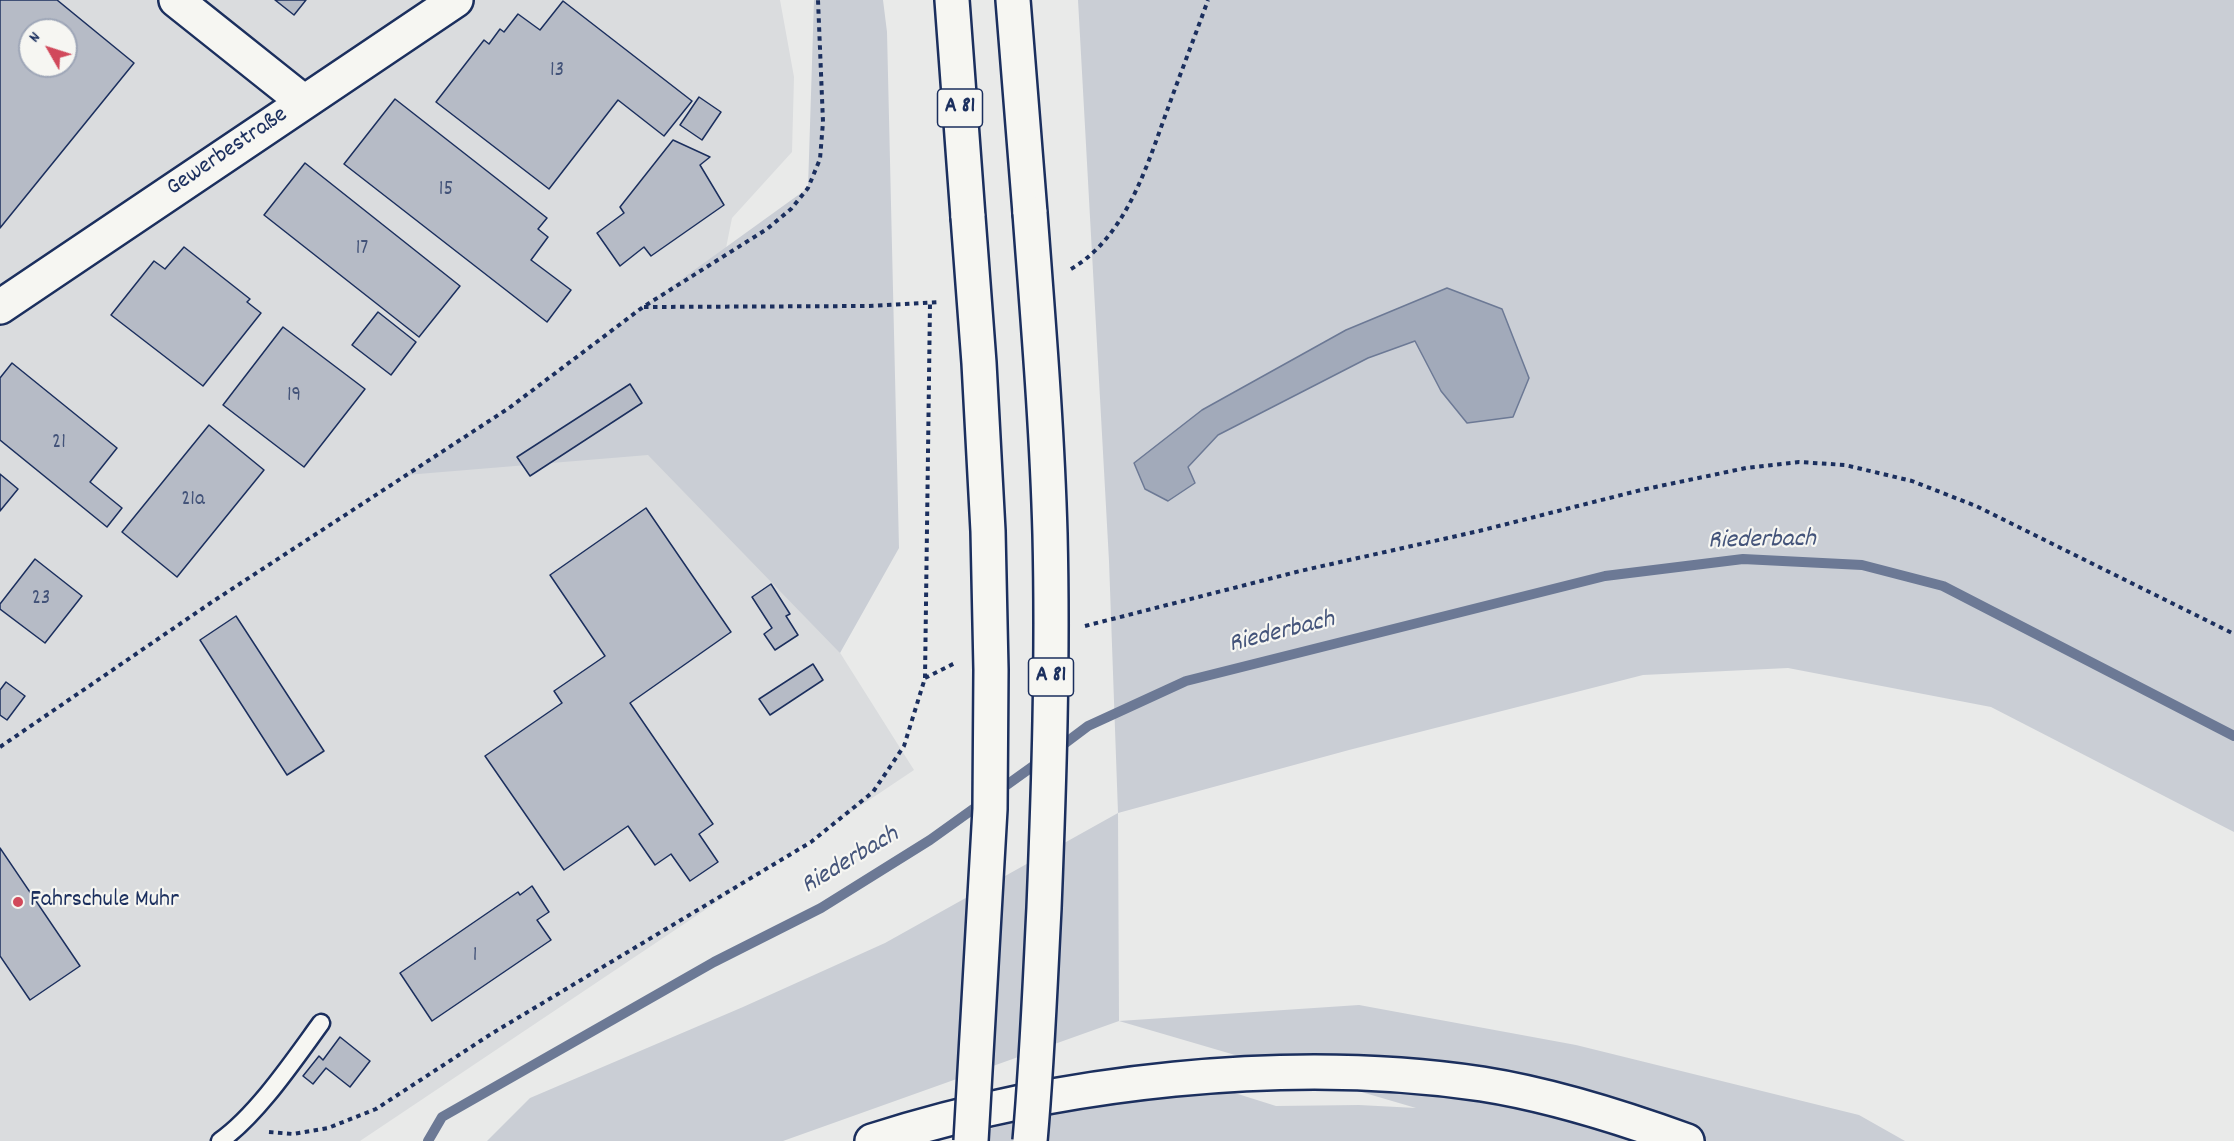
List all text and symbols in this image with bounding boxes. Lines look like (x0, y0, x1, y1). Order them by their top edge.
north arrow (18, 18, 78, 78)
text: N (24, 27, 47, 48)
house number: 13 (550, 59, 564, 85)
road number: A 81 (938, 89, 982, 127)
street label: Gewerbestraße (162, 102, 294, 204)
house number: 15 (439, 178, 453, 204)
house number: 17 (356, 237, 368, 263)
house number: 19 (287, 384, 301, 410)
house number: 21 (52, 431, 66, 457)
house number: 21a (181, 488, 205, 514)
water label: Riederbach (1708, 525, 1816, 559)
house number: 23 (32, 587, 50, 613)
water label: Riederbach (1226, 606, 1338, 662)
road number: A 81 (1028, 658, 1074, 696)
water label: Riederbach (797, 821, 905, 903)
place label: Fahrschule Muhr (30, 888, 179, 916)
marker: Fahrschule Muhr (11, 895, 25, 909)
house number: 1 (473, 944, 477, 970)

